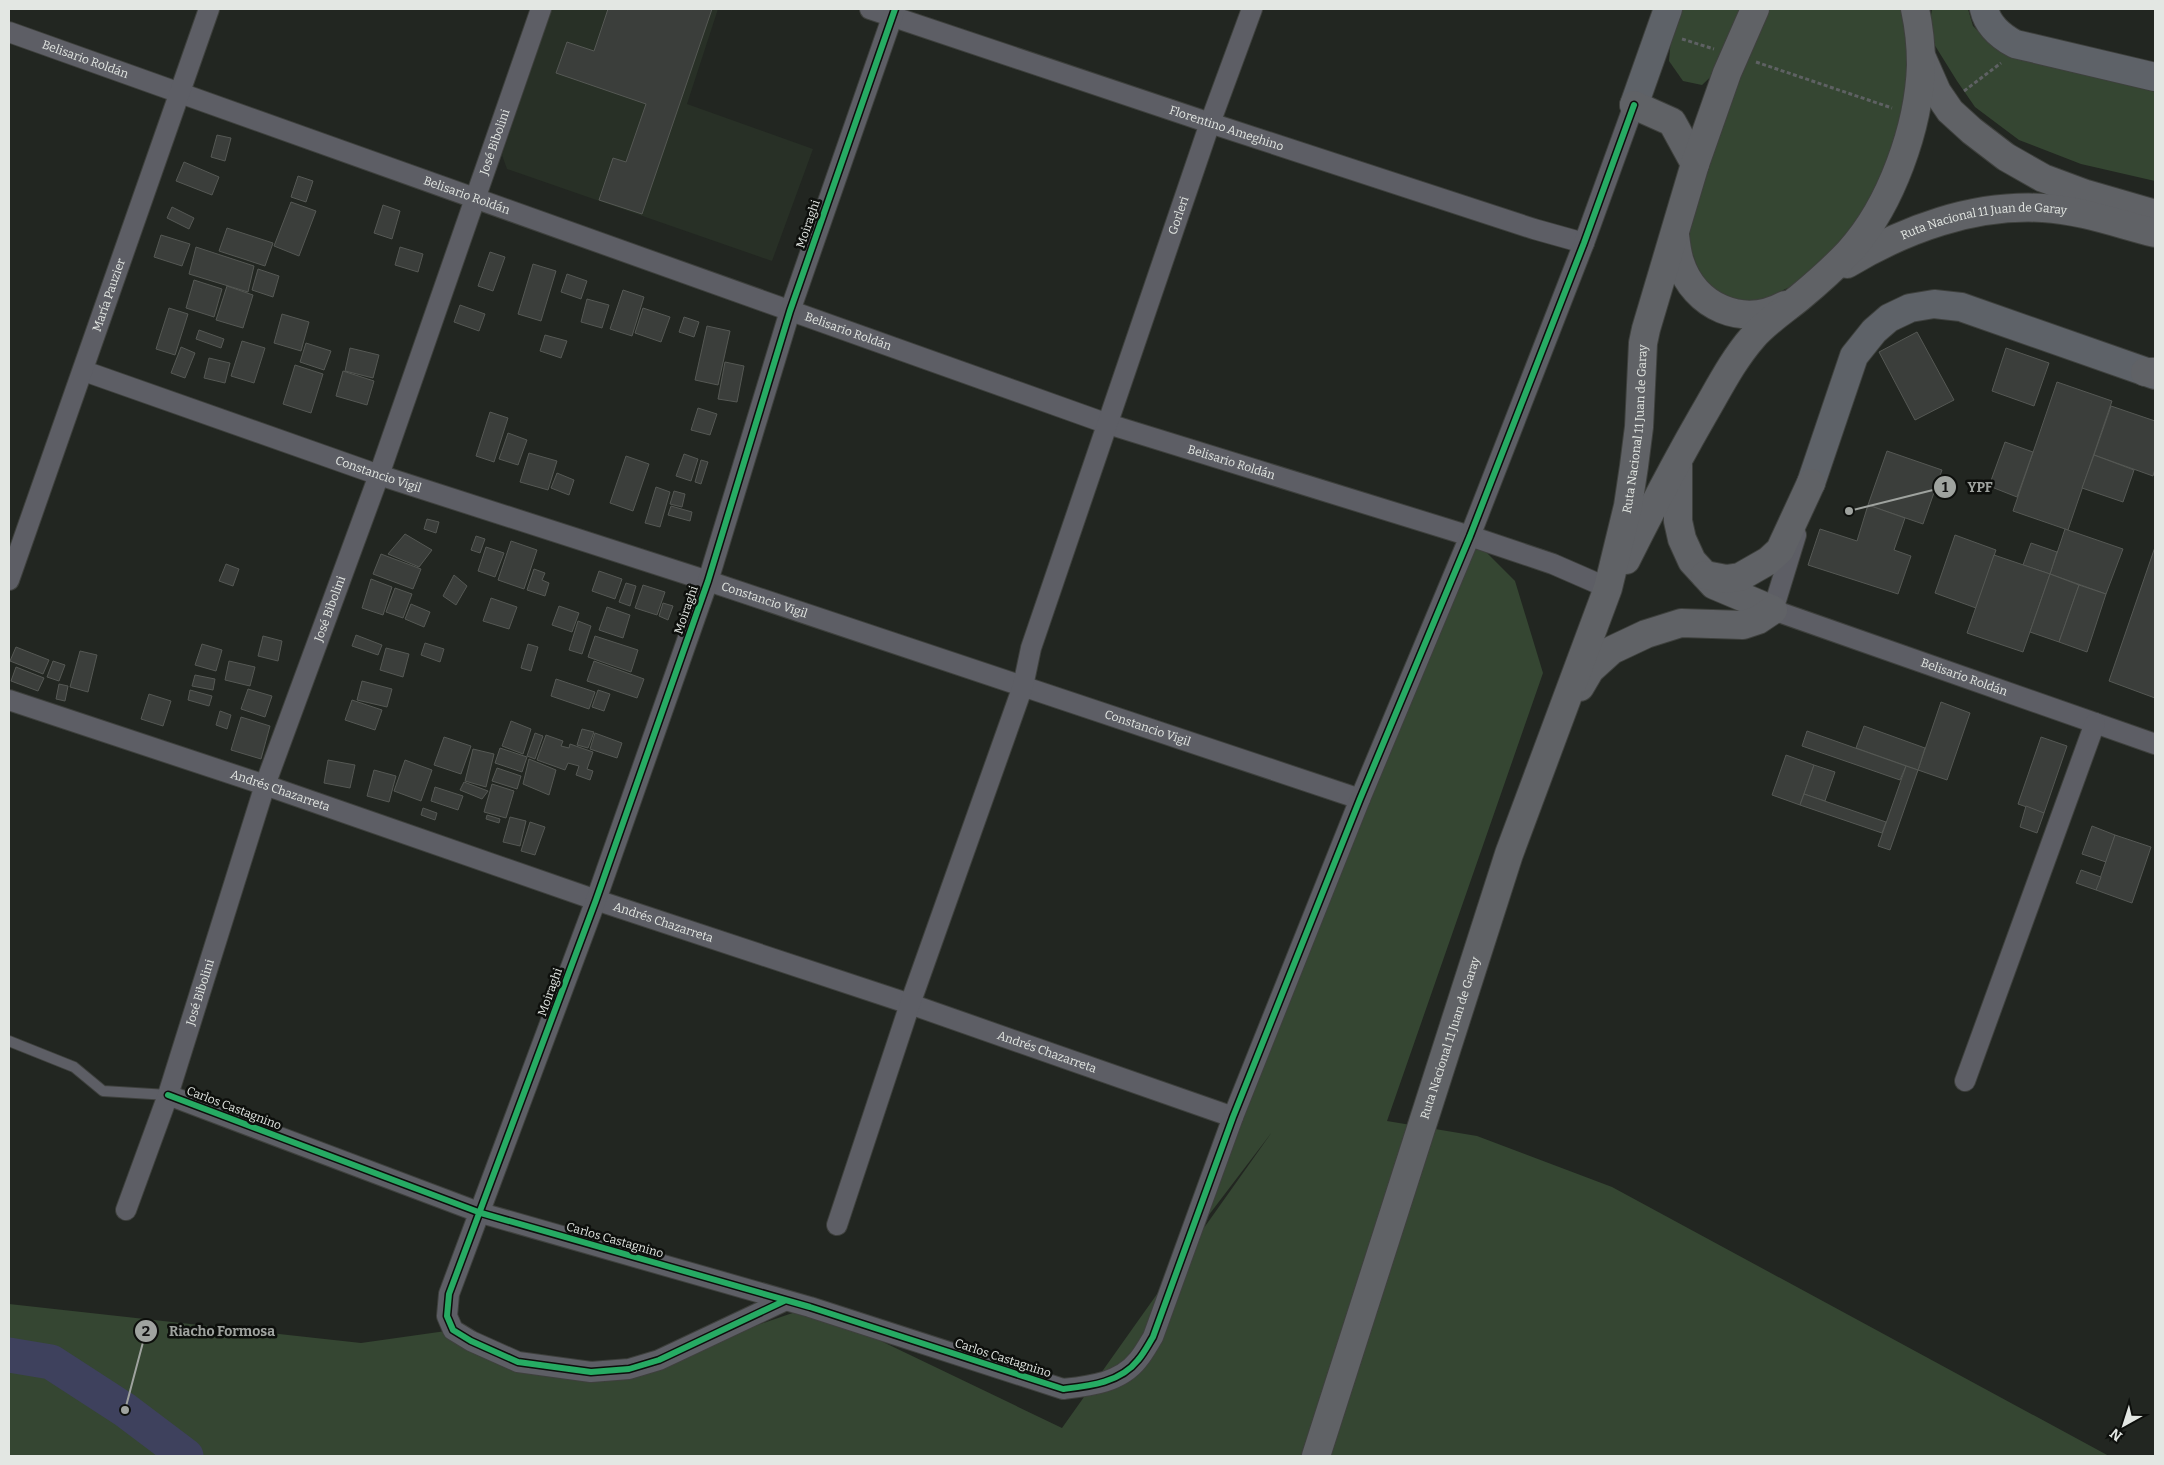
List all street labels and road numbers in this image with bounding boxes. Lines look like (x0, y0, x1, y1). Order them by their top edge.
street label: Belisario Roldán (40, 37, 131, 81)
street label: Florentino Ameghino (1168, 103, 1286, 154)
street label: José Bibolini (477, 107, 513, 178)
street label: Belisario Roldán (422, 173, 512, 217)
street label: Gorleri (1165, 194, 1192, 237)
street label: Moiraghi (793, 198, 823, 250)
street label: Ruta Nacional 11 Juan de Garay (1899, 201, 2069, 242)
street label: María Pauzier (90, 256, 128, 333)
street label: Belisario Roldán (803, 309, 894, 353)
street label: Ruta Nacional 11 Juan de Garay (1619, 343, 1650, 515)
street label: Belisario Roldán (1186, 442, 1277, 482)
street label: Constancio Vigil (333, 453, 424, 495)
street label: José Bibolini (311, 574, 348, 644)
street label: Constancio Vigil (720, 579, 810, 621)
street label: Moiraghi (671, 584, 701, 636)
street label: Belisario Roldán (1919, 655, 2010, 699)
street label: Constancio Vigil (1103, 707, 1193, 749)
street label: Andrés Chazarreta (229, 767, 332, 814)
street label: Andrés Chazarreta (612, 899, 715, 945)
street label: Ruta Nacional 11 Juan de Garay (1417, 954, 1483, 1121)
street label: José Bibolini (183, 957, 217, 1028)
street label: Moiraghi (535, 966, 565, 1018)
street label: Andrés Chazarreta (995, 1028, 1099, 1076)
street label: Carlos Castagnino (185, 1083, 283, 1133)
street label: Carlos Castagnino (565, 1219, 665, 1261)
street label: Carlos Castagnino (953, 1336, 1053, 1380)

